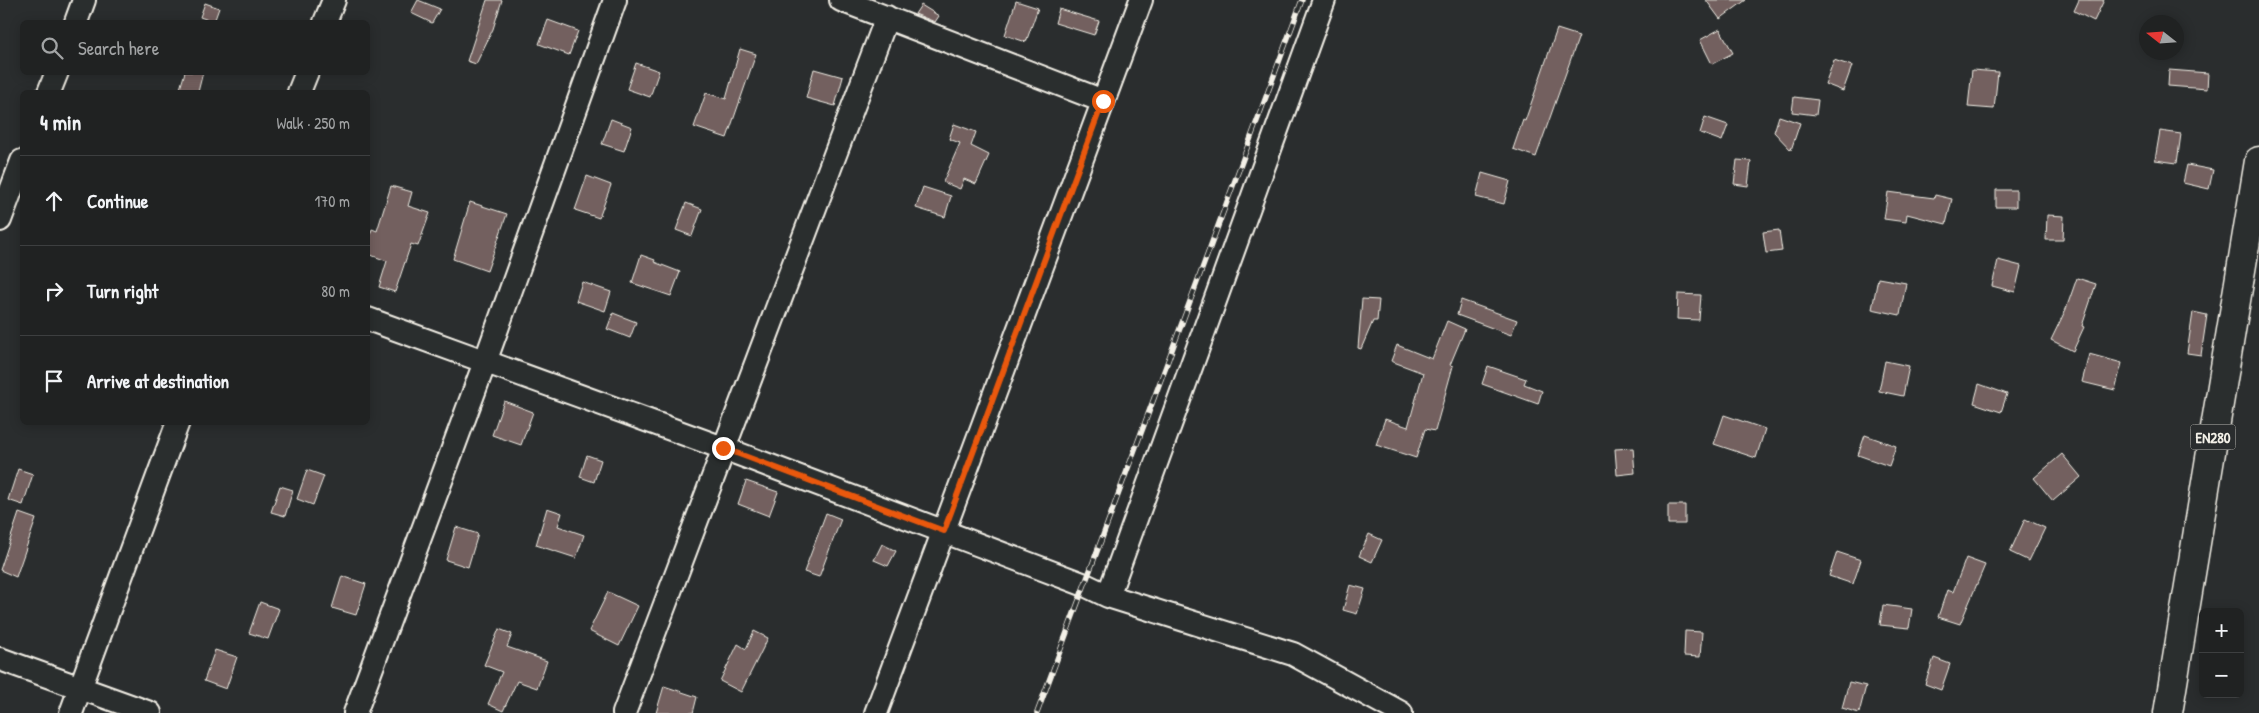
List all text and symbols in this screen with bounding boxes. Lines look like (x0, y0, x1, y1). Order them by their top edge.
north arrow (2139, 15, 2184, 60)
search box (20, 20, 370, 75)
icon: search (38, 34, 66, 62)
text: Search here (78, 35, 159, 61)
route start (1092, 90, 1115, 113)
text: 4 min (40, 108, 81, 137)
text: Walk · 250 m (276, 112, 350, 134)
icon: ahead (40, 187, 68, 215)
text: Continue (87, 188, 148, 214)
text: 170 m (315, 190, 350, 212)
icon: right (40, 277, 68, 305)
text: Turn right (87, 278, 158, 304)
text: 80 m (321, 280, 350, 302)
icon: arrive (40, 367, 68, 395)
text: Arrive at destination (87, 368, 229, 394)
road number: EN280 (2190, 424, 2236, 450)
route end (712, 437, 735, 460)
map controls (2199, 608, 2244, 698)
button: + (2199, 608, 2244, 653)
button: − (2199, 653, 2244, 698)

